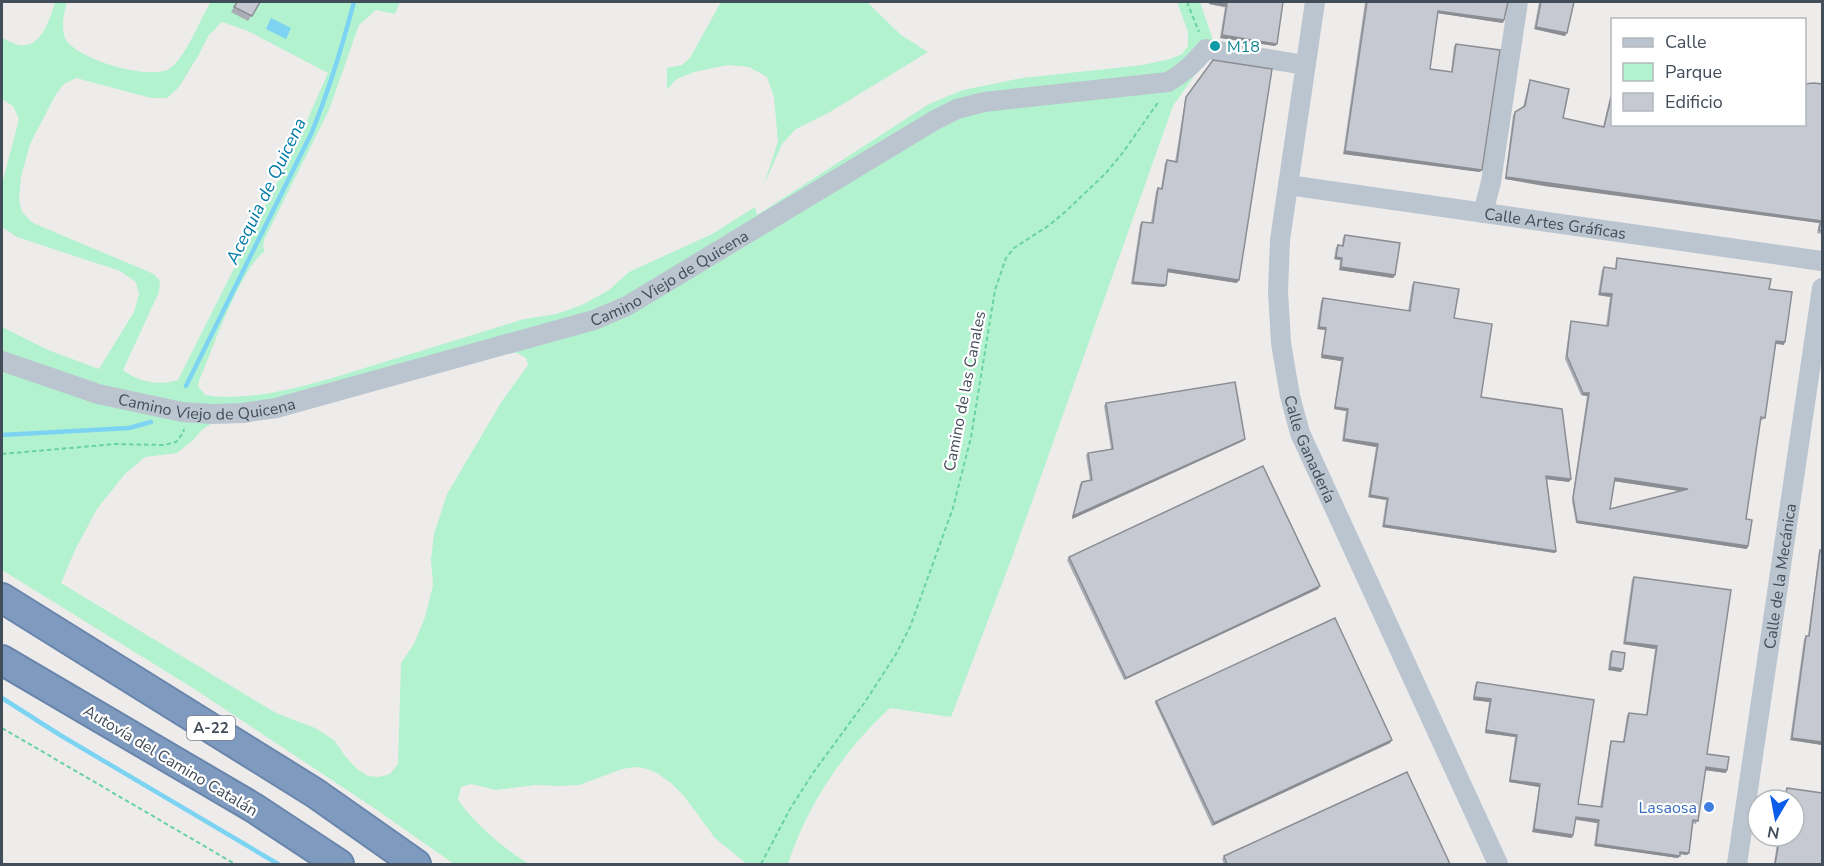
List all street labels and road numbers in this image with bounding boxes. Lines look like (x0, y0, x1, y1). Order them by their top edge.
street label: Calle Artes Gráficas (1483, 203, 1628, 245)
street label: Camino Viejo de Quicena (587, 225, 753, 332)
street label: Camino de las Canales (939, 309, 991, 473)
street label: Camino Viejo de Quicena (116, 389, 298, 426)
street label: Calle Ganadería (1278, 393, 1341, 507)
street label: Calle de la Mecánica (1759, 502, 1802, 651)
street label: Autovía del Camino Catalán (79, 700, 262, 822)
road number: A-22 (187, 716, 235, 740)

